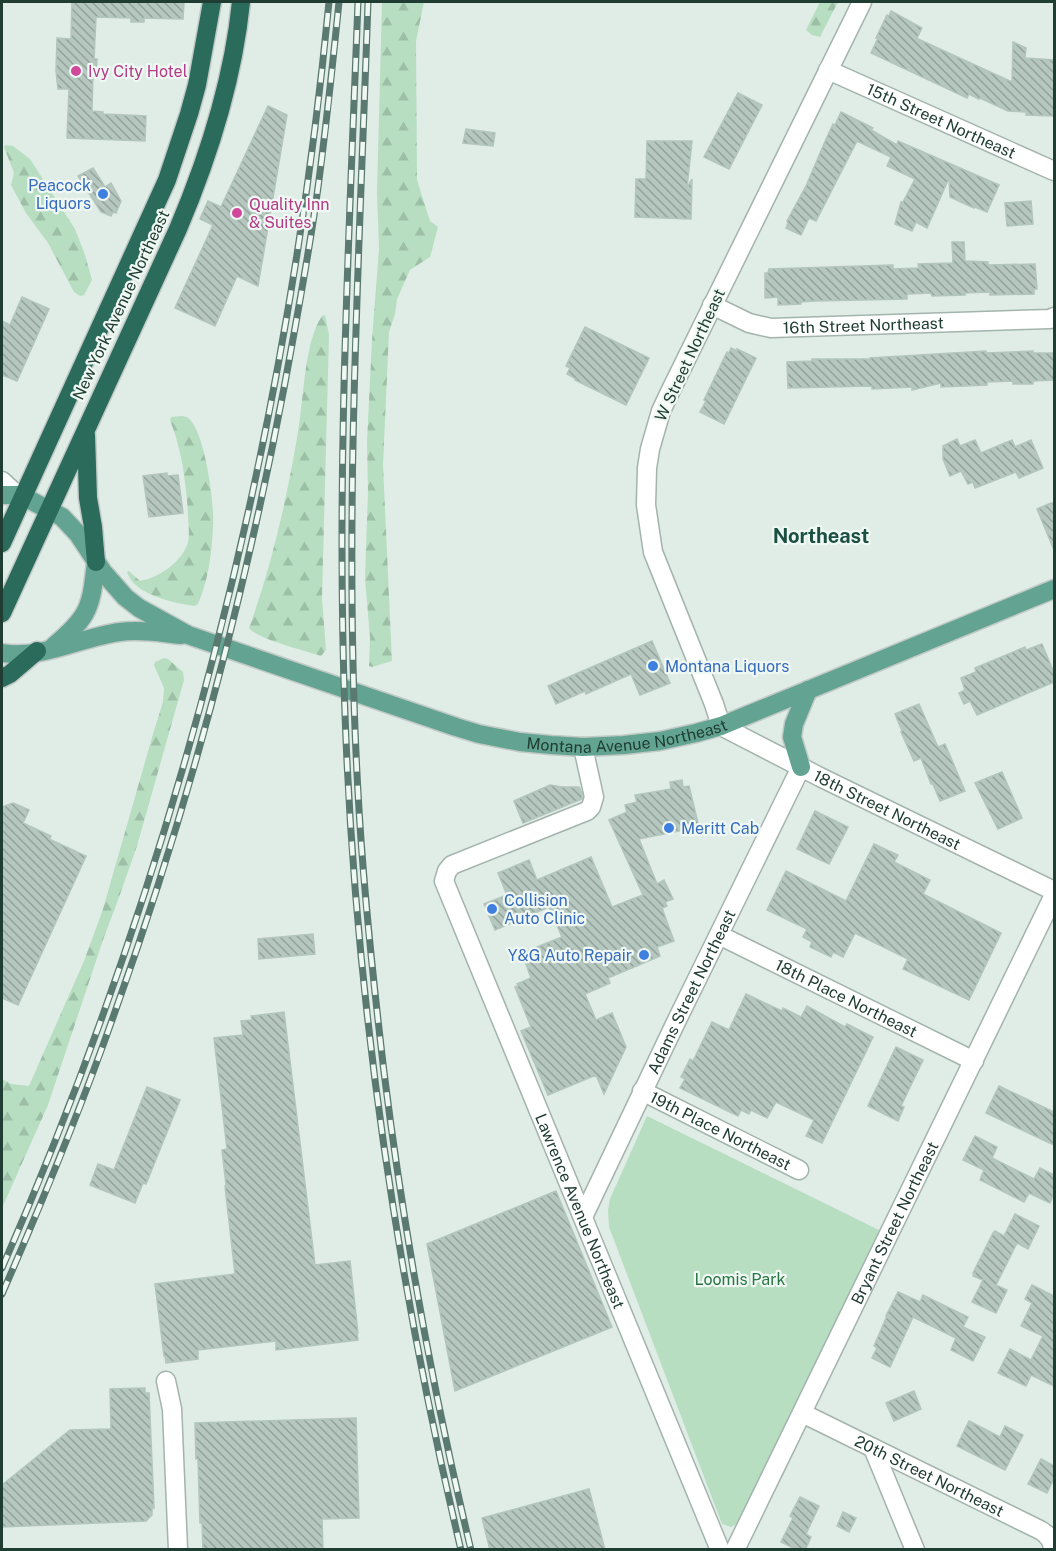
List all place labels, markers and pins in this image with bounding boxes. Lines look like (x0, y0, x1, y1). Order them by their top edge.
place label: Ivy City Hotel (88, 62, 188, 81)
marker: Ivy City Hotel (69, 64, 83, 78)
place label: Peacock Liquors (28, 176, 91, 213)
marker: Peacock Liquors (96, 187, 110, 201)
place label: Quality Inn & Suites (249, 195, 329, 232)
marker: Quality Inn & Suites (230, 206, 244, 220)
place label: Montana Liquors (665, 657, 789, 676)
marker: Montana Liquors (646, 659, 660, 673)
place label: Meritt Cab (681, 819, 759, 838)
marker: Meritt Cab (662, 821, 676, 835)
place label: Collision Auto Clinic (504, 891, 585, 928)
marker: Collision Auto Clinic (485, 902, 499, 916)
place label: Y&G Auto Repair (508, 946, 632, 965)
marker: Y&G Auto Repair (637, 948, 651, 962)

